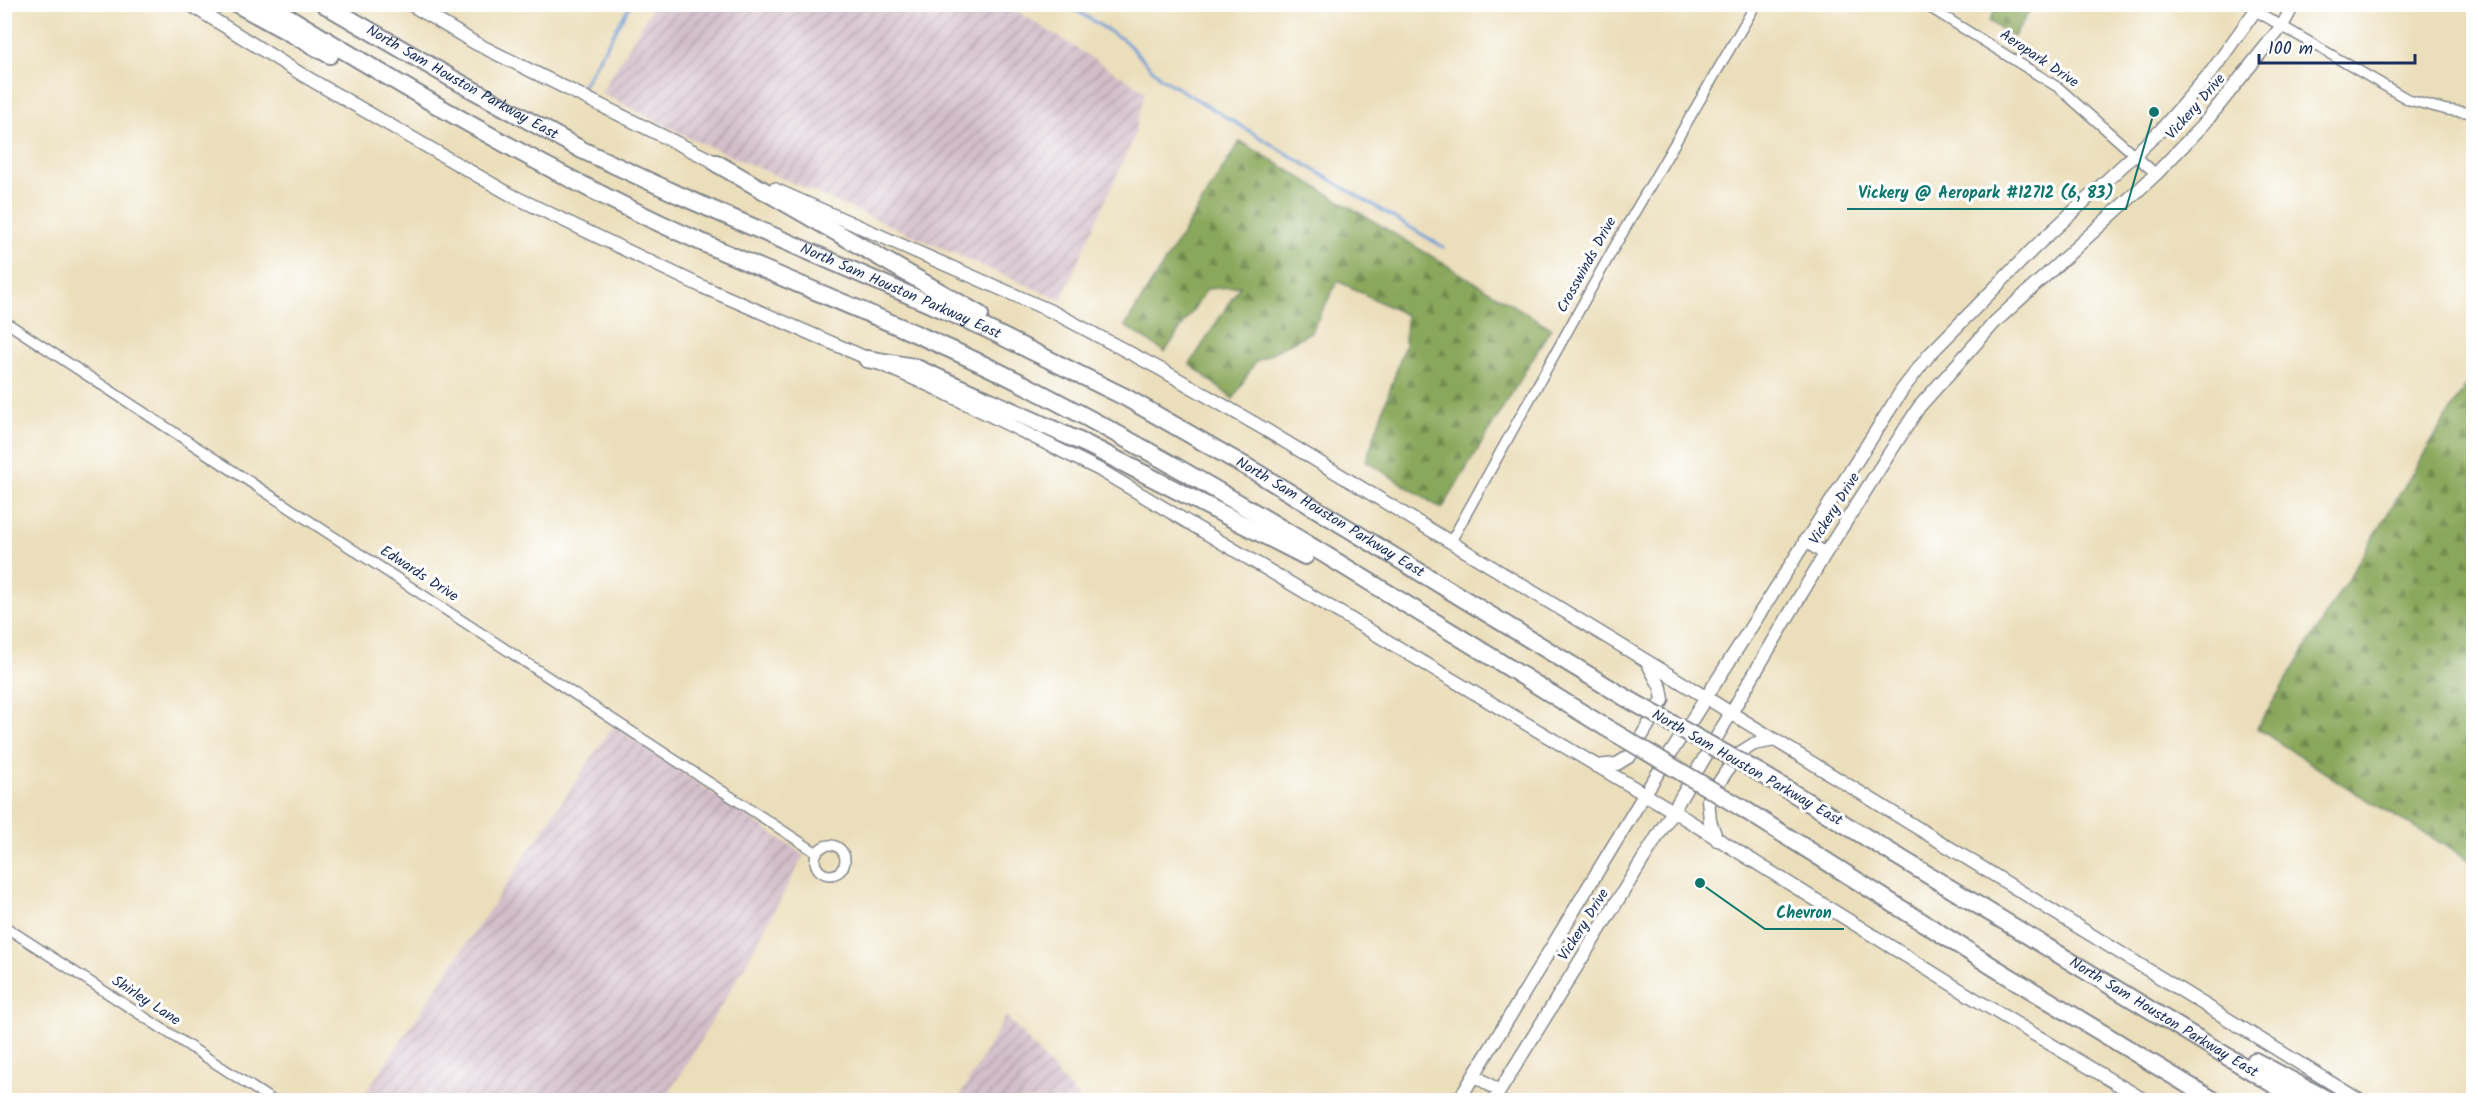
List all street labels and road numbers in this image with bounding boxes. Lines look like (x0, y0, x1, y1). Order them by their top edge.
street label: North Sam Houston Parkway East (361, 19, 563, 147)
street label: Aeropark Drive (1995, 24, 2084, 95)
street label: Vickery Drive (2160, 68, 2232, 146)
street label: Crosswinds Drive (1551, 212, 1623, 317)
street label: North Sam Houston Parkway East (796, 237, 1005, 346)
street label: North Sam Houston Parkway East (1231, 451, 1429, 584)
street label: Vickery Drive (1803, 468, 1867, 550)
street label: Edwards Drive (375, 540, 463, 609)
street label: North Sam Houston Parkway East (1647, 703, 1847, 833)
street label: Vickery Drive (1552, 884, 1616, 966)
street label: North Sam Houston Parkway East (2064, 951, 2263, 1085)
street label: Shirley Lane (107, 970, 185, 1032)

